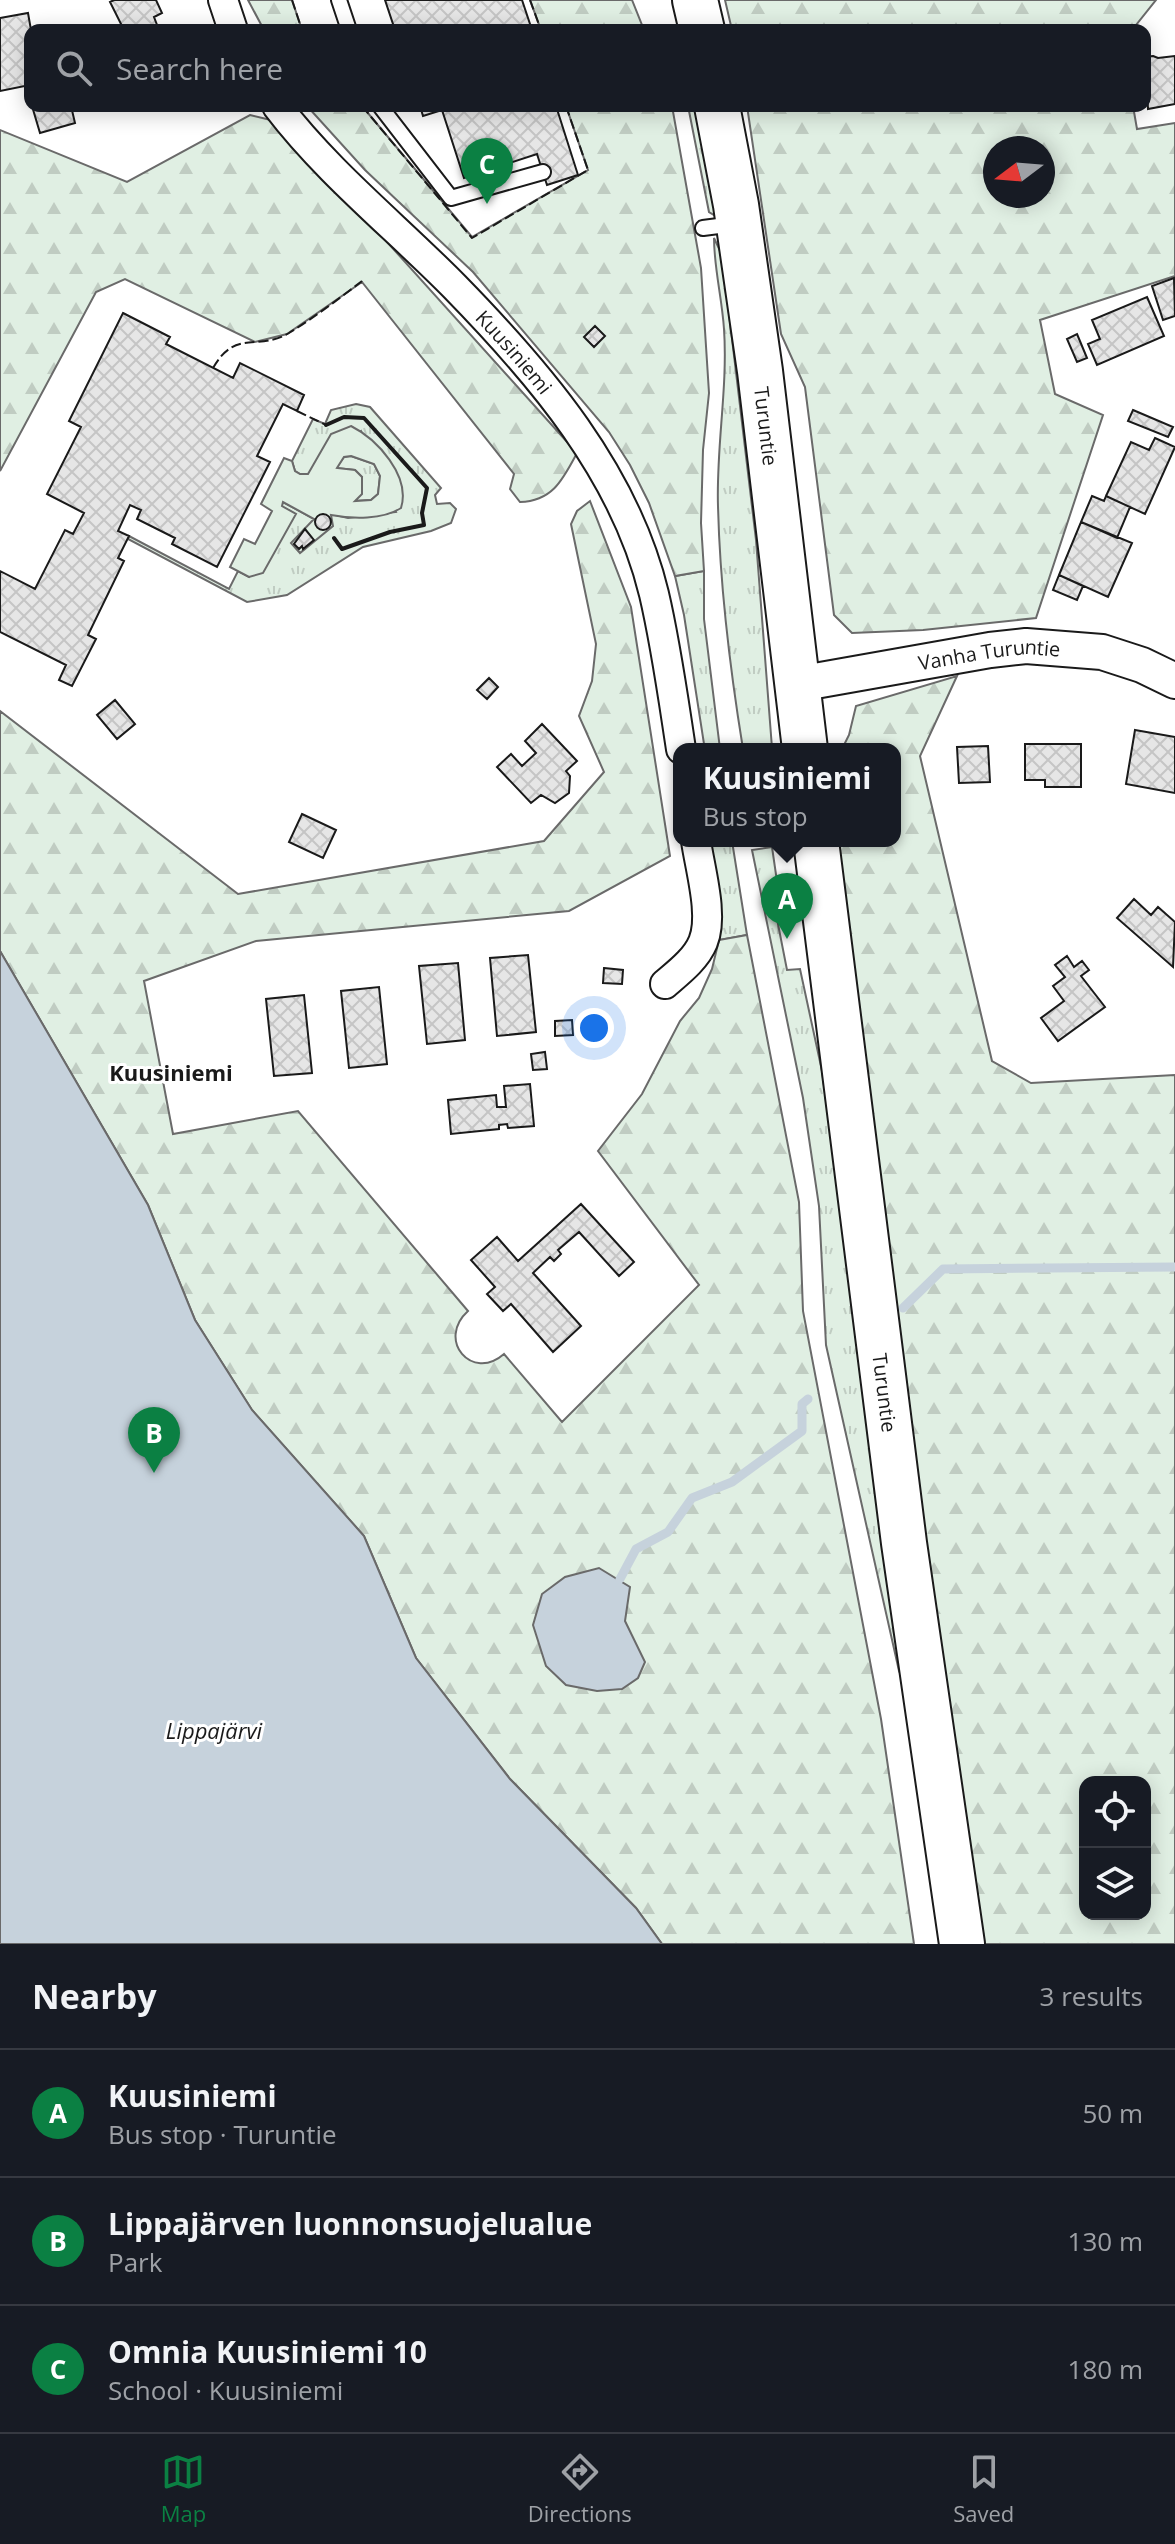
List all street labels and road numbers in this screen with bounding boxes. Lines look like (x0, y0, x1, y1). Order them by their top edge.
street label: Kuusiniemi (470, 304, 559, 399)
street label: Turuntie (748, 385, 785, 467)
street label: Vanha Turuntie (916, 632, 1061, 676)
street label: Turuntie (867, 1352, 903, 1434)

